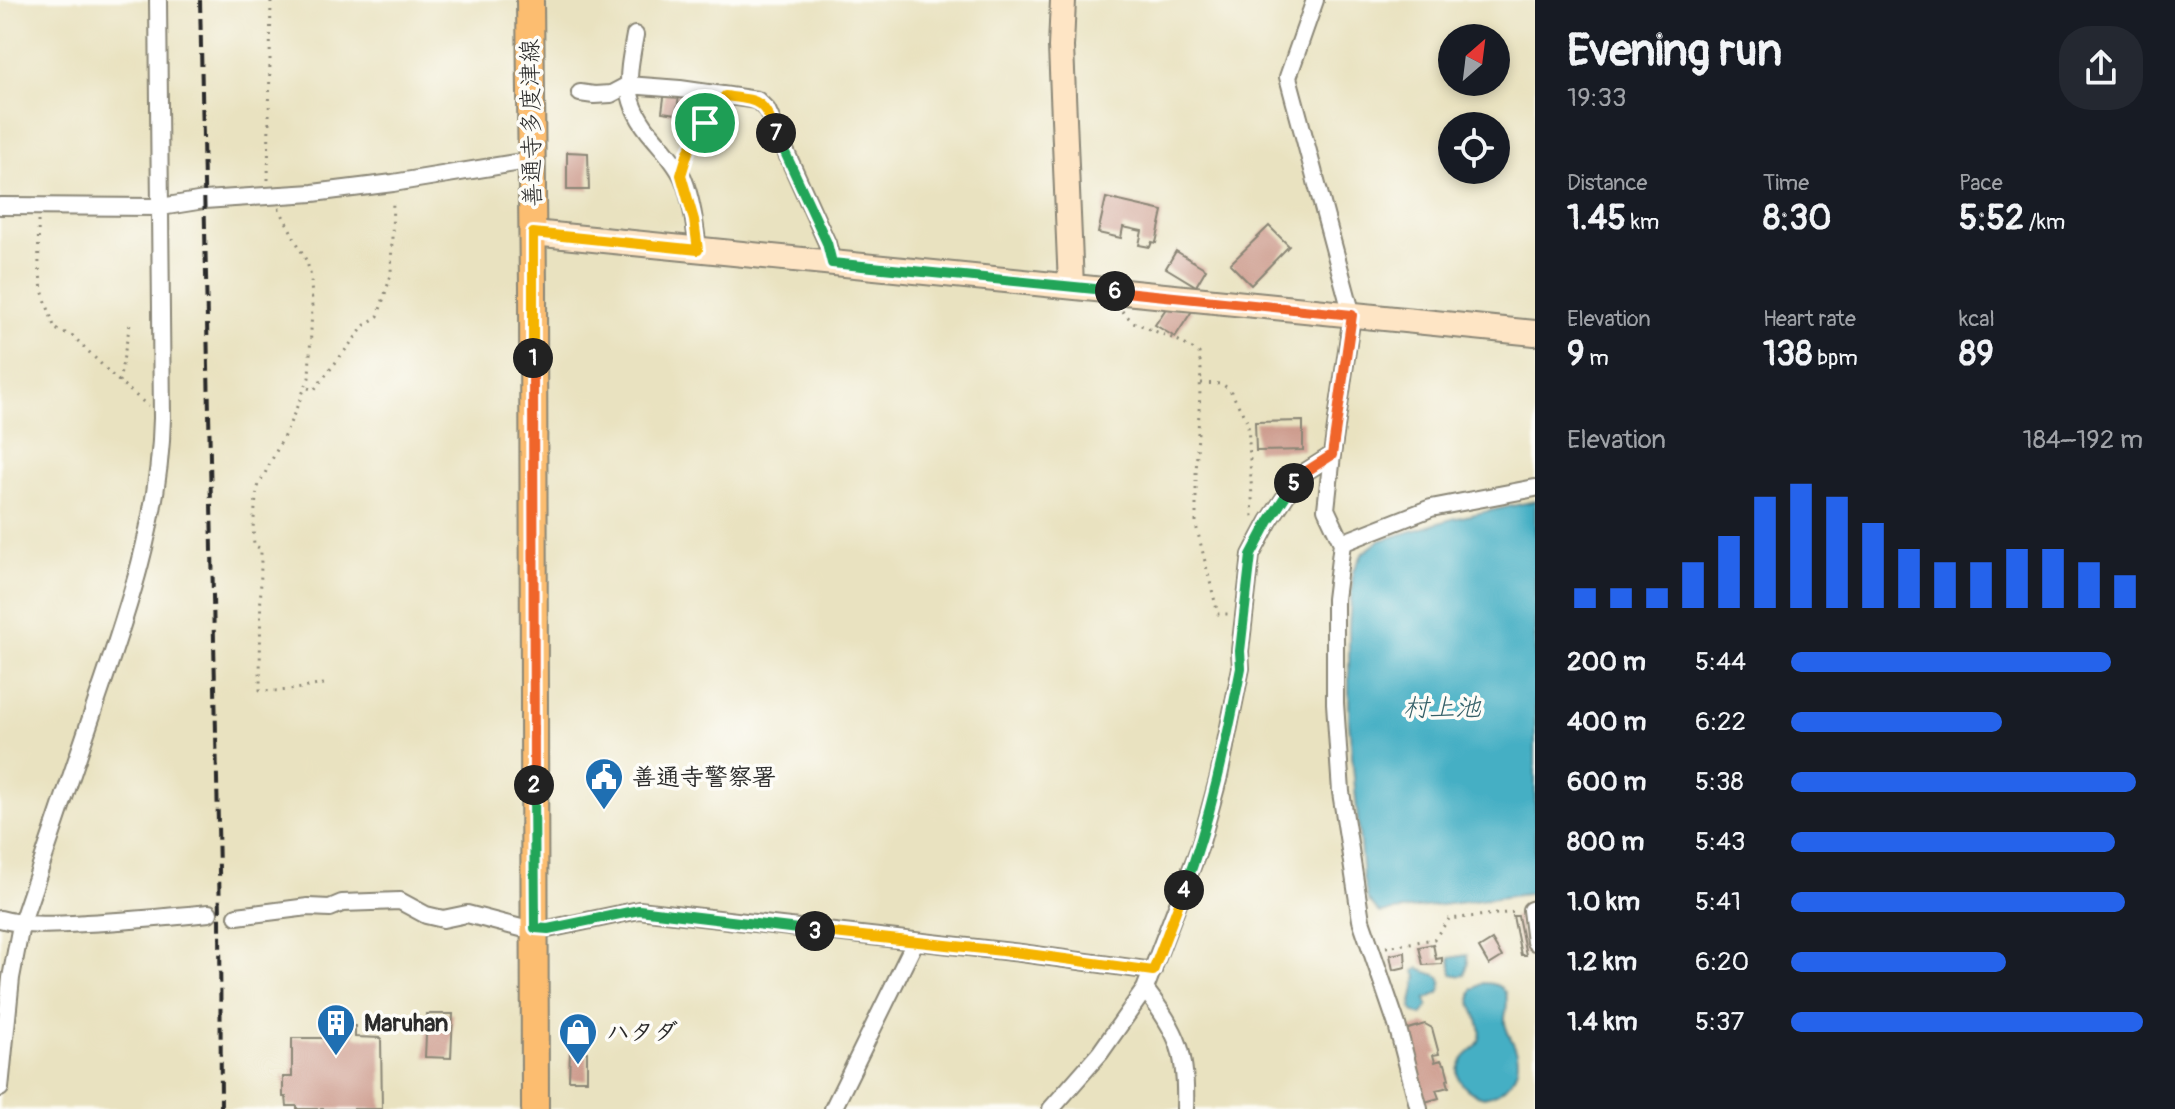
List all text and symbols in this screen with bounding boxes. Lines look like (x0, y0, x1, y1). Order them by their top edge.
north arrow (1438, 24, 1510, 96)
map controls (1438, 24, 1510, 184)
text: Evening run (1567, 24, 1782, 79)
button: share (2059, 26, 2143, 110)
street label: 善通寺多度津線 (516, 39, 547, 207)
text: 19:33 (1567, 82, 1627, 114)
pin (671, 89, 739, 157)
icon: arrive (683, 101, 727, 145)
button: locate (1438, 112, 1510, 184)
pin: 7 (756, 113, 796, 153)
text: 7 (770, 119, 782, 147)
text: Distance (1567, 169, 1647, 197)
text: Time (1763, 169, 1809, 197)
text: Pace (1959, 169, 2003, 197)
text: 1.45 (1567, 197, 1626, 240)
text: 8:30 (1763, 197, 1831, 240)
text: 5:52 (1959, 197, 2024, 240)
text: km (1626, 208, 1659, 236)
text: /km (2024, 208, 2065, 236)
pin: 6 (1095, 271, 1135, 311)
text: 6 (1109, 277, 1121, 305)
text: Elevation (1567, 305, 1651, 333)
text: Heart rate (1763, 305, 1856, 333)
text: kcal (1959, 305, 1995, 333)
text: 9 (1567, 333, 1585, 376)
text: 138 (1763, 333, 1812, 376)
text: 89 (1959, 333, 1994, 376)
pin: 1 (513, 338, 553, 378)
text: 1 (529, 344, 537, 372)
text: m (1585, 344, 1609, 372)
text: bpm (1812, 344, 1858, 372)
text: Elevation (1567, 424, 1666, 456)
text: 184–192 m (2023, 424, 2143, 456)
pin: 5 (1274, 463, 1314, 503)
text: 5 (1288, 469, 1300, 497)
text: 200 m (1567, 646, 1646, 678)
text: 5:44 (1695, 646, 1746, 678)
water label: 村上池 (1403, 692, 1482, 724)
text: 400 m (1567, 706, 1646, 738)
text: 6:22 (1695, 706, 1746, 738)
public building icon: 善通寺警察署 (583, 756, 625, 811)
place label: 善通寺警察署 (632, 763, 776, 792)
pin: 2 (514, 765, 554, 805)
text: 600 m (1567, 766, 1646, 798)
text: 5:38 (1695, 766, 1744, 798)
text: 2 (528, 771, 540, 799)
text: 800 m (1567, 826, 1644, 858)
text: 5:43 (1695, 826, 1746, 858)
pin: 4 (1164, 870, 1204, 910)
text: 4 (1178, 876, 1190, 904)
text: 1.0 km (1567, 886, 1640, 918)
text: 5:41 (1695, 886, 1741, 918)
pin: 3 (795, 911, 835, 951)
text: 3 (809, 917, 821, 945)
text: 1.2 km (1567, 946, 1637, 978)
text: 6:20 (1695, 946, 1749, 978)
building icon: Maruhan (315, 1002, 357, 1057)
text: 1.4 km (1567, 1006, 1638, 1038)
text: 5:37 (1695, 1006, 1744, 1038)
place label: Maruhan (364, 1009, 448, 1038)
shop icon: ハタダ (557, 1011, 599, 1066)
place label: ハタダ (606, 1018, 678, 1047)

